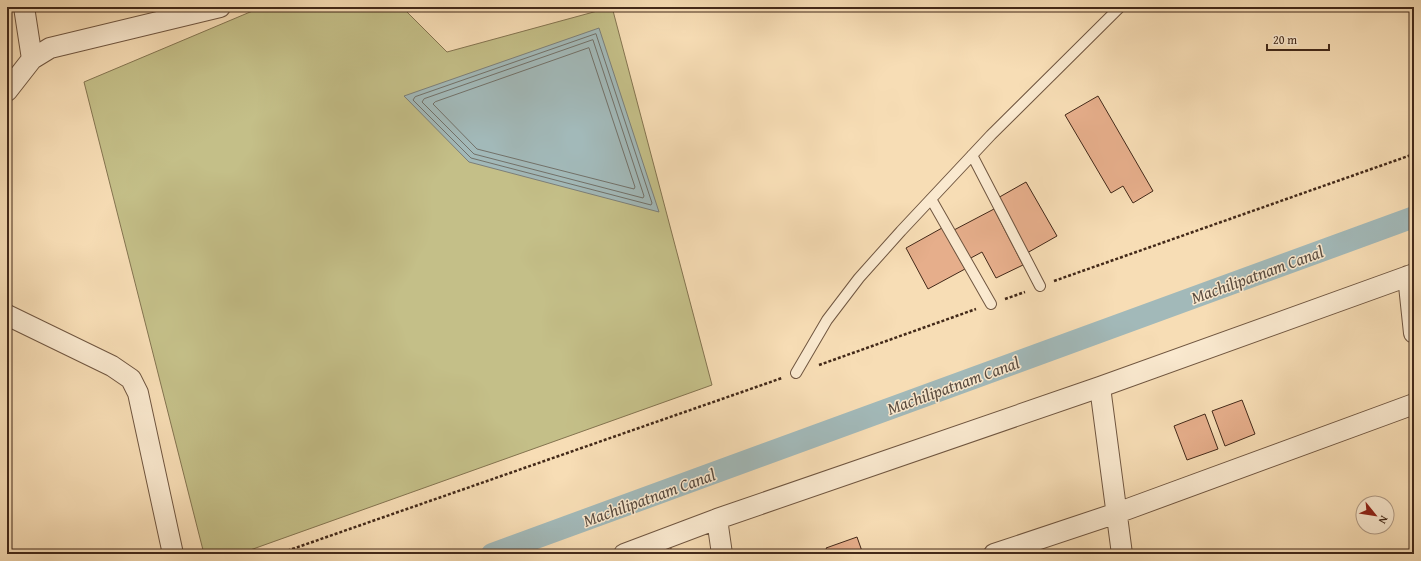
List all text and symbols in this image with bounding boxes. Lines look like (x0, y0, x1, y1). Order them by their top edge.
scale bar (1267, 26, 1329, 52)
text: 20 m (1273, 31, 1297, 48)
water label: Machilipatnam Canal (1187, 238, 1327, 310)
water label: Machilipatnam Canal (883, 349, 1023, 421)
water label: Machilipatnam Canal (579, 461, 719, 533)
north arrow (1355, 495, 1395, 535)
text: N (1375, 513, 1392, 528)

